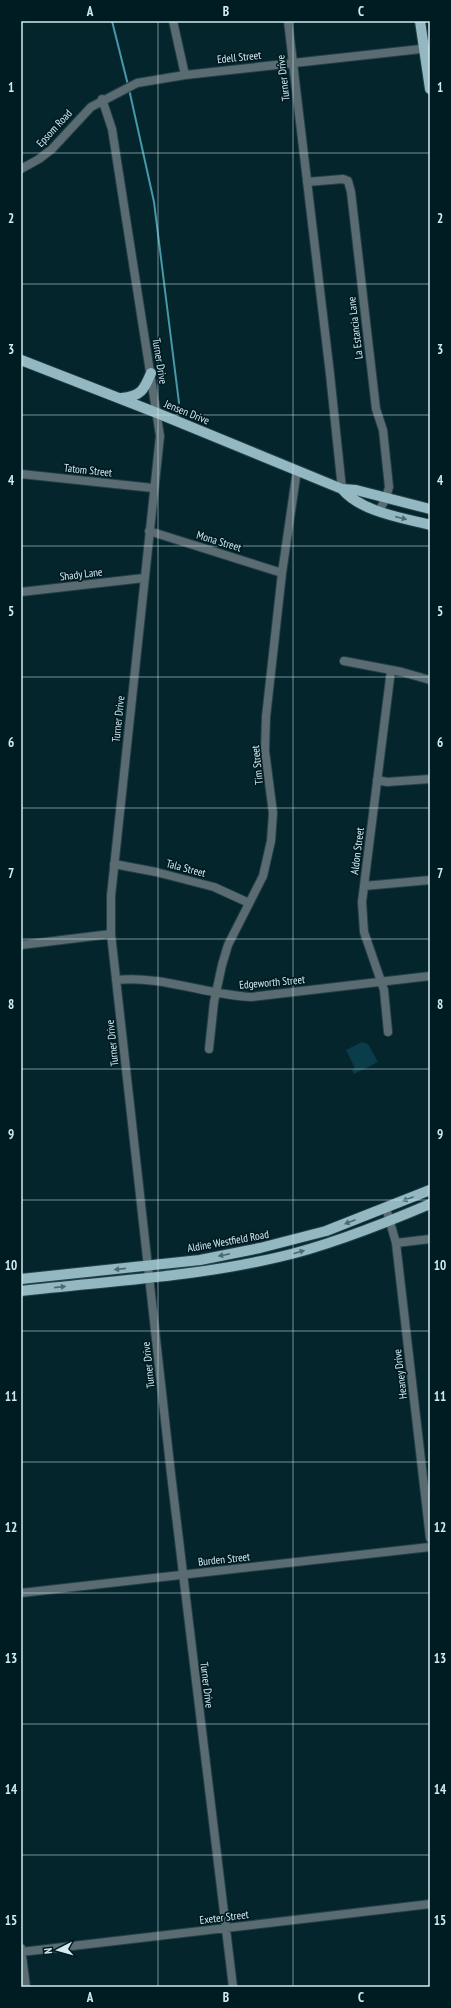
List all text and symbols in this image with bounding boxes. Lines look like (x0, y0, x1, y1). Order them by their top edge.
text: A (86, 3, 94, 20)
text: B (223, 3, 229, 20)
text: C (358, 3, 364, 20)
street label: Edell Street (216, 48, 262, 66)
street label: Turner Drive (273, 54, 293, 102)
text: 1 (8, 79, 14, 96)
text: 1 (437, 79, 443, 96)
street label: Epsom Road (33, 106, 75, 150)
text: 2 (8, 210, 14, 227)
text: 2 (437, 210, 443, 227)
street label: La Estancia Lane (344, 295, 366, 360)
street label: Turner Drive (149, 337, 171, 385)
text: 3 (8, 341, 14, 358)
text: 3 (437, 341, 443, 358)
street label: Jensen Drive (161, 396, 212, 428)
street label: Tatom Street (63, 461, 113, 479)
text: 4 (8, 472, 15, 489)
text: 4 (437, 472, 444, 489)
one-way arrow (395, 515, 407, 521)
street label: Mona Street (195, 528, 243, 554)
street label: Shady Lane (59, 564, 104, 584)
text: 5 (8, 603, 14, 620)
text: 5 (437, 603, 443, 620)
street label: Turner Drive (109, 695, 127, 743)
text: 6 (8, 734, 14, 751)
text: 6 (437, 734, 443, 751)
street label: Tim Street (248, 745, 266, 785)
street label: Aldon Street (347, 827, 367, 875)
street label: Tala Street (165, 856, 207, 880)
text: 7 (8, 865, 14, 882)
text: 7 (437, 865, 443, 882)
street label: Edgeworth Street (238, 972, 306, 992)
text: 8 (8, 996, 14, 1013)
text: 8 (437, 996, 443, 1013)
street label: Turner Drive (103, 1019, 121, 1067)
text: 9 (8, 1126, 14, 1143)
text: 9 (437, 1126, 443, 1143)
one-way arrow (402, 1197, 414, 1203)
one-way arrow (343, 1220, 355, 1226)
street label: Aldine Westfield Road (186, 1227, 270, 1255)
one-way arrow (294, 1249, 306, 1255)
one-way arrow (218, 1252, 230, 1258)
text: 10 (5, 1257, 17, 1274)
text: 10 (434, 1257, 446, 1274)
one-way arrow (114, 1265, 126, 1272)
one-way arrow (54, 1284, 66, 1290)
street label: Turner Drive (139, 1341, 157, 1389)
street label: Heaney Drive (390, 1348, 410, 1400)
text: 11 (5, 1388, 17, 1405)
text: 11 (434, 1388, 446, 1405)
text: 12 (5, 1519, 17, 1536)
text: 12 (434, 1519, 446, 1536)
street label: Burden Street (197, 1549, 251, 1569)
text: 13 (5, 1650, 17, 1667)
text: 13 (434, 1650, 446, 1667)
street label: Turner Drive (197, 1661, 217, 1709)
text: 14 (5, 1781, 18, 1798)
text: 14 (434, 1781, 447, 1798)
street label: Exeter Street (199, 1907, 249, 1927)
text: 15 (5, 1912, 17, 1929)
text: 15 (434, 1912, 446, 1929)
north arrow (38, 1930, 78, 1970)
text: N (41, 1947, 55, 1955)
text: A (86, 1989, 94, 2006)
text: B (223, 1989, 229, 2006)
text: C (358, 1989, 364, 2006)

